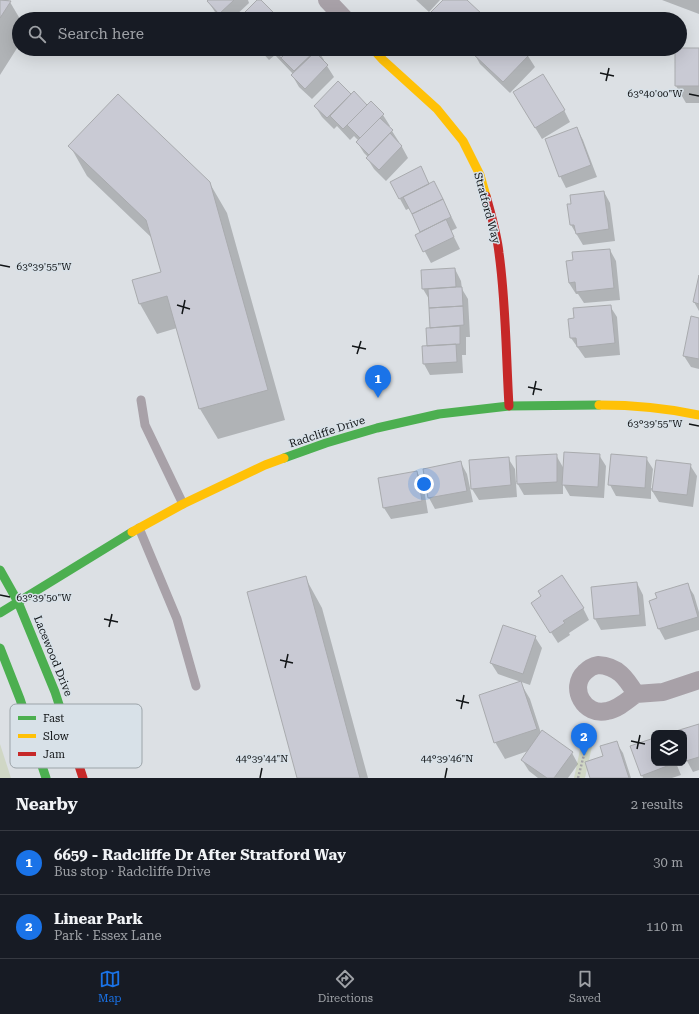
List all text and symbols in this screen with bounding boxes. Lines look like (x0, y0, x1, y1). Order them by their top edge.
search box (12, 12, 687, 56)
icon: search (26, 23, 48, 45)
text: Search here (58, 25, 144, 43)
text: 63°40'00"W (628, 88, 683, 99)
street label: Stratford Way (471, 171, 503, 246)
text: 63°39'55"W (17, 261, 72, 272)
pin: 1 (365, 365, 391, 398)
street label: Radcliffe Drive (287, 414, 367, 450)
text: 63°39'55"W (628, 418, 683, 429)
your location (414, 474, 434, 494)
text: 63°39'50"W (17, 592, 72, 603)
street label: Lacewood Drive (31, 614, 75, 698)
legend (10, 704, 142, 768)
text: Fast (43, 712, 64, 725)
pin: 2 (571, 723, 597, 756)
text: Slow (43, 730, 70, 743)
map controls (651, 730, 687, 766)
button: layers (651, 730, 687, 766)
text: Jam (43, 748, 65, 761)
text: 44°39'44"N (236, 753, 288, 764)
text: 44°39'46"N (421, 753, 473, 764)
text: Nearby (16, 794, 78, 814)
text: 2 results (631, 797, 683, 812)
text: 6659 - Radcliffe Dr After Stratford Way (54, 846, 346, 864)
text: 1 (25, 855, 33, 870)
text: 30 m (653, 855, 683, 870)
text: Bus stop · Radcliffe Drive (54, 864, 211, 879)
text: Linear Park (54, 910, 143, 928)
text: 2 (25, 919, 33, 934)
text: 110 m (646, 919, 683, 934)
text: Park · Essex Lane (54, 928, 162, 943)
tab: Map (98, 968, 122, 1005)
tab: Directions (318, 968, 373, 1005)
tab: Saved (569, 968, 601, 1005)

